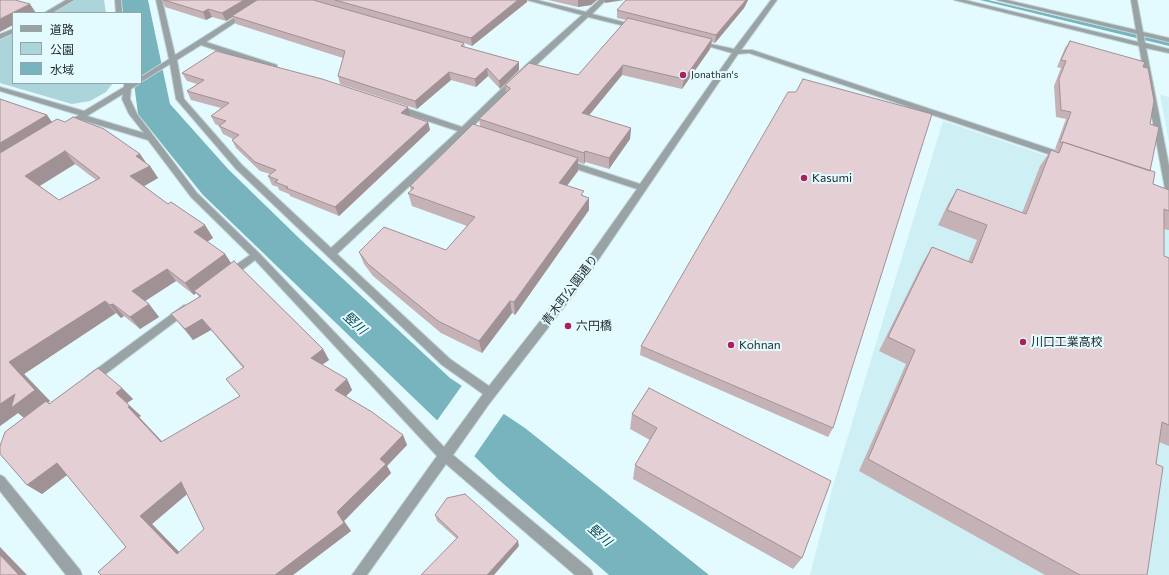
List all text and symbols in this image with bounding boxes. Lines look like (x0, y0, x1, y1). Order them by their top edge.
legend (12, 12, 142, 84)
text: 道路 (50, 22, 74, 36)
text: 公園 (50, 42, 74, 56)
text: 水域 (50, 62, 74, 76)
place label: Jonathan's (691, 69, 738, 81)
marker: Jonathan's (678, 70, 688, 80)
place label: Kasumi (812, 171, 852, 185)
marker: Kasumi (799, 173, 809, 183)
street label: 青木町公園通り (539, 252, 601, 328)
water label: 竪川 (340, 309, 370, 337)
place label: 六円橋 (576, 319, 612, 333)
marker: 六円橋 (563, 321, 573, 331)
place label: 川口工業高校 (1031, 335, 1103, 349)
marker: 川口工業高校 (1018, 337, 1028, 347)
place label: Kohnan (739, 338, 781, 352)
marker: Kohnan (726, 340, 736, 350)
water label: 竪川 (585, 521, 615, 549)

